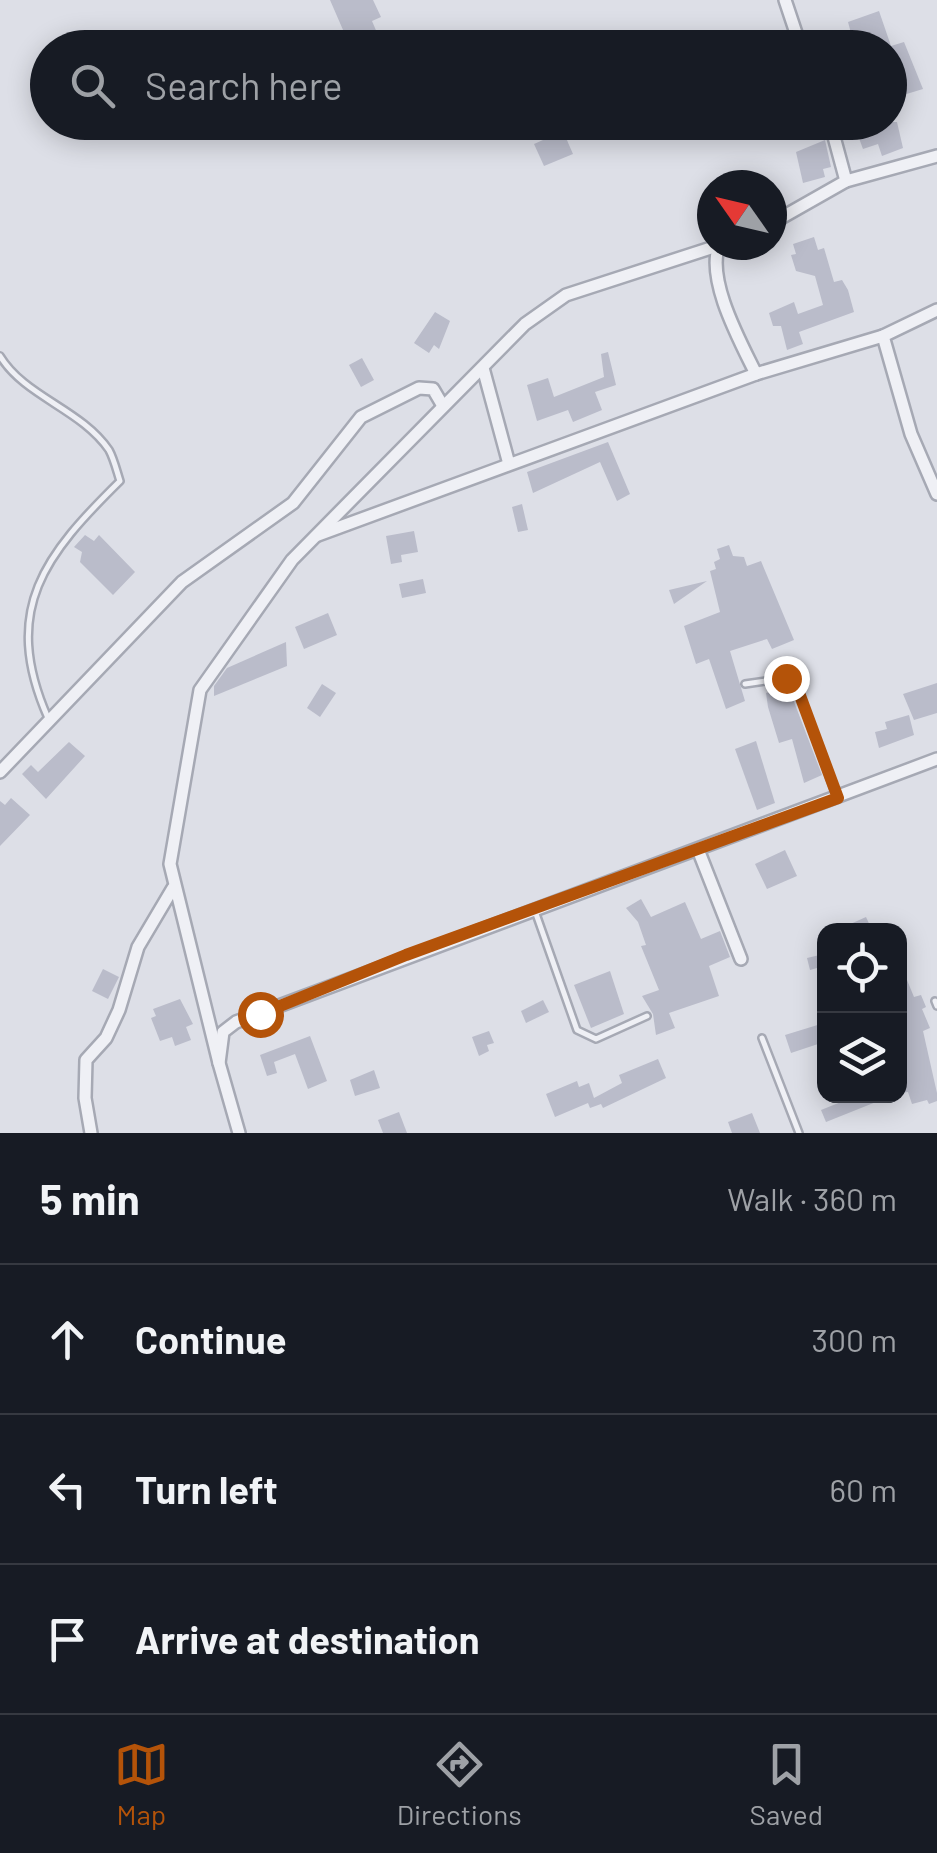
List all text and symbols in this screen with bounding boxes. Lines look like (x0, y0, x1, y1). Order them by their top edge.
search box (30, 30, 907, 140)
icon: search (65, 58, 120, 113)
text: Search here (145, 62, 343, 108)
north arrow (697, 170, 787, 260)
route end (764, 656, 810, 702)
map controls (817, 923, 907, 1103)
button: locate (817, 923, 907, 1013)
route start (238, 992, 284, 1038)
button: layers (817, 1013, 907, 1103)
text: 5 min (40, 1173, 140, 1223)
text: Walk · 360 m (727, 1179, 897, 1217)
icon: ahead (40, 1312, 95, 1367)
text: Continue (135, 1316, 286, 1362)
text: 300 m (811, 1320, 897, 1358)
icon: left (40, 1462, 95, 1517)
text: Turn left (135, 1466, 278, 1512)
text: 60 m (830, 1470, 897, 1508)
icon: arrive (40, 1612, 95, 1667)
text: Arrive at destination (135, 1616, 480, 1662)
tab: Map (114, 1737, 169, 1831)
tab: Directions (397, 1737, 522, 1831)
tab: Saved (750, 1737, 823, 1831)

